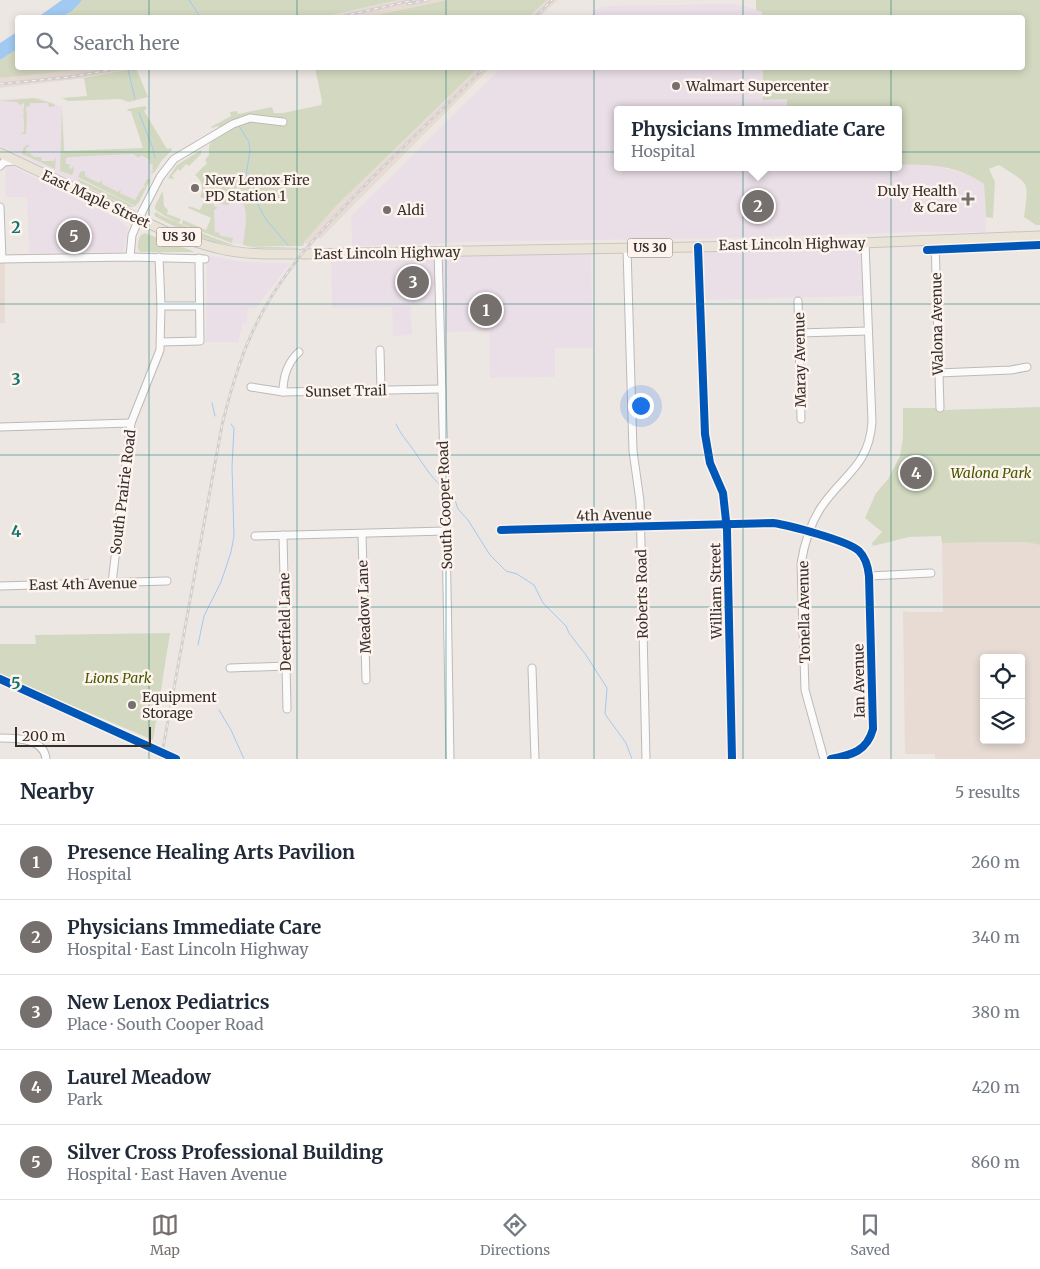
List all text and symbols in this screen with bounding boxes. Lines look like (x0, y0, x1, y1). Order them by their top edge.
search box (15, 15, 1025, 70)
icon: search (33, 29, 61, 57)
text: Search here (73, 31, 180, 55)
place label: Walmart Supercenter (685, 77, 829, 95)
marker: Walmart Supercenter (670, 80, 682, 92)
popup (614, 106, 902, 171)
text: Physicians Immediate Care (631, 117, 885, 141)
text: Hospital (631, 141, 695, 161)
street label: East Maple Street (39, 166, 153, 232)
place label: New Lenox Fire PD Station 1 (205, 171, 309, 205)
marker: New Lenox Fire PD Station 1 (189, 182, 201, 194)
place label: Duly Health & Care (877, 182, 957, 216)
pin: 2 (742, 187, 774, 225)
marker: Duly Health & Care (961, 192, 975, 206)
place label: Aldi (396, 201, 425, 219)
marker: Aldi (381, 204, 393, 216)
text: 2 (11, 217, 21, 237)
pin: 5 (58, 217, 90, 255)
road number: US 30 (156, 228, 202, 246)
street label: East Lincoln Highway (718, 234, 866, 254)
road number: US 30 (628, 238, 672, 258)
street label: East Lincoln Highway (313, 243, 461, 263)
pin: 3 (397, 263, 429, 301)
street label: Walona Avenue (927, 272, 947, 377)
pin: 1 (470, 291, 502, 329)
street label: Maray Avenue (790, 312, 810, 408)
text: 3 (11, 369, 21, 389)
street label: Sunset Trail (305, 381, 388, 401)
your location (628, 393, 654, 419)
street label: South Prairie Road (106, 428, 140, 556)
street label: South Cooper Road (434, 440, 456, 570)
pin: 4 (900, 454, 932, 492)
park label: Walona Park (951, 464, 1032, 482)
street label: 4th Avenue (576, 505, 652, 525)
text: 4 (11, 521, 21, 541)
street label: William Street (706, 542, 726, 640)
street label: Roberts Road (632, 548, 652, 639)
street label: Meadow Lane (353, 560, 375, 654)
street label: Tonella Avenue (794, 561, 814, 663)
street label: Deerfield Lane (275, 573, 295, 671)
street label: East 4th Avenue (29, 574, 137, 594)
street label: Ian Avenue (849, 644, 869, 718)
map controls (980, 654, 1025, 744)
button: locate (980, 654, 1025, 699)
park label: Lions Park (85, 669, 152, 687)
text: 5 (11, 673, 21, 693)
place label: Equipment Storage (142, 688, 217, 722)
marker: Equipment Storage (126, 699, 138, 711)
button: layers (980, 699, 1025, 744)
scale bar (15, 724, 151, 747)
text: 200 m (22, 727, 65, 745)
text: Nearby (20, 778, 94, 805)
text: 5 results (955, 782, 1020, 802)
text: Presence Healing Arts Pavilion (67, 840, 355, 864)
text: 1 (32, 852, 40, 872)
text: 260 m (971, 852, 1020, 872)
text: Hospital (67, 864, 131, 884)
text: Physicians Immediate Care (67, 915, 321, 939)
text: 2 (31, 927, 41, 947)
text: 340 m (971, 927, 1020, 947)
text: Hospital · East Lincoln Highway (67, 939, 309, 959)
text: New Lenox Pediatrics (67, 990, 270, 1014)
text: 3 (31, 1002, 41, 1022)
text: 380 m (972, 1002, 1020, 1022)
text: Place · South Cooper Road (67, 1014, 264, 1034)
text: Laurel Meadow (67, 1065, 211, 1089)
text: 4 (31, 1077, 41, 1097)
text: 420 m (972, 1077, 1020, 1097)
text: Park (67, 1089, 103, 1109)
text: Silver Cross Professional Building (67, 1140, 383, 1164)
text: 5 (31, 1152, 41, 1172)
text: 860 m (971, 1152, 1020, 1172)
text: Hospital · East Haven Avenue (67, 1164, 287, 1184)
tab: Map (150, 1211, 180, 1259)
tab: Directions (480, 1211, 550, 1259)
tab: Saved (850, 1211, 890, 1259)

